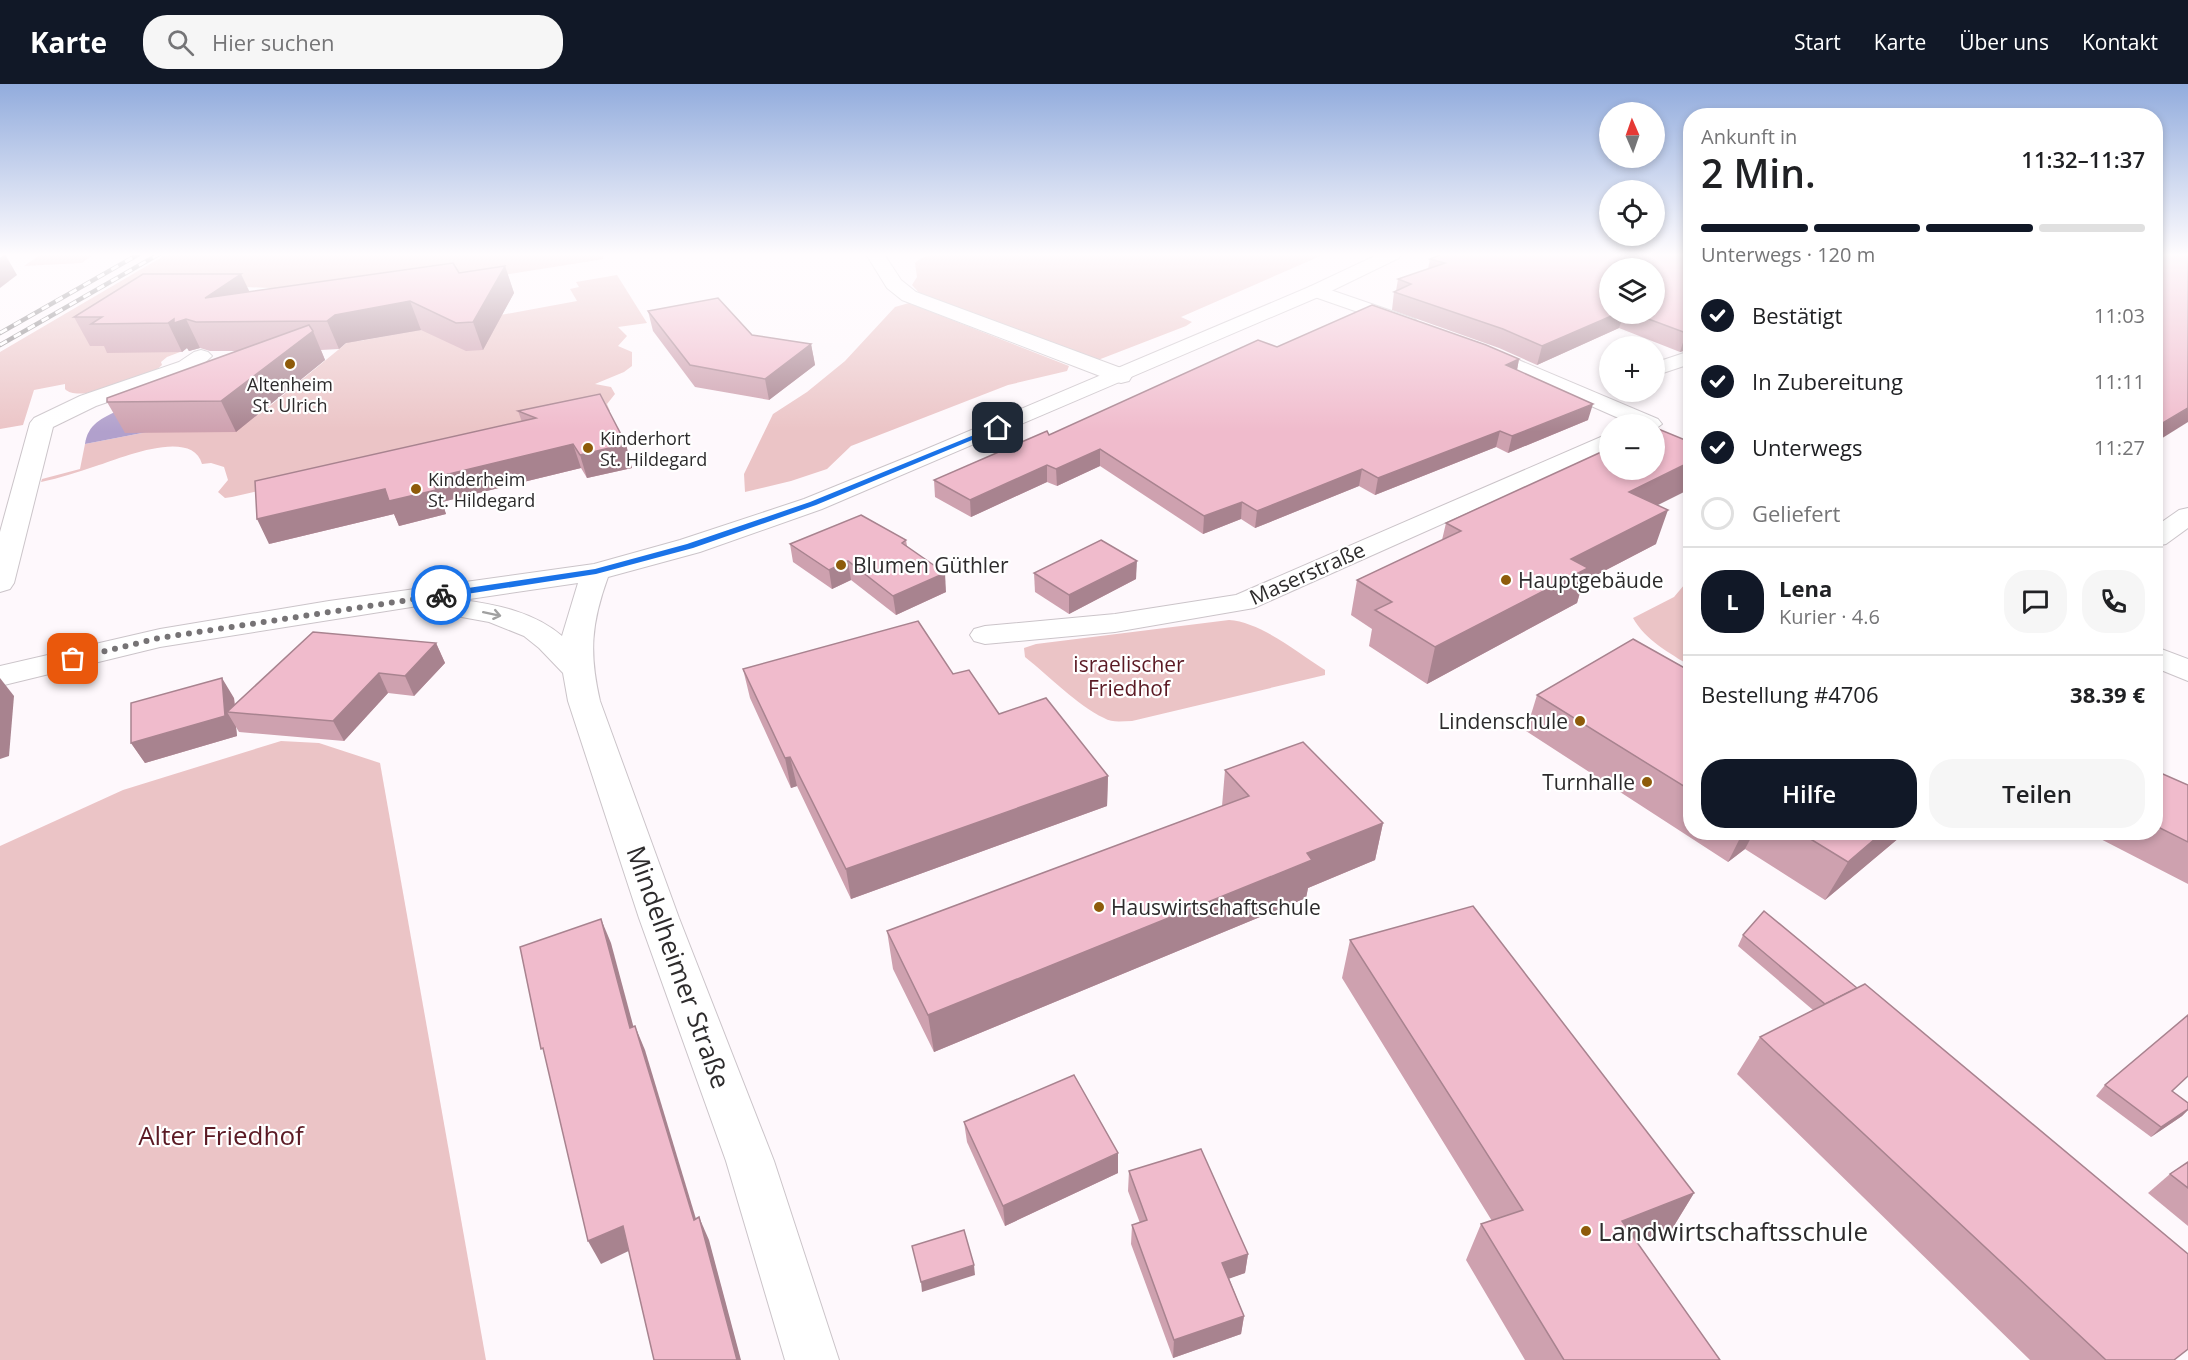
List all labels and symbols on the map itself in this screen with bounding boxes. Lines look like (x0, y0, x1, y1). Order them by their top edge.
north arrow (1599, 102, 1665, 168)
marker: Altenheim St. Ulrich (283, 357, 297, 371)
place label: Altenheim St. Ulrich (247, 372, 333, 417)
pin (972, 402, 1023, 453)
place label: Kinderhort St. Hildegard (600, 426, 707, 471)
marker: Kinderhort St. Hildegard (581, 441, 595, 455)
place label: Kinderheim St. Hildegard (428, 467, 535, 512)
marker: Kinderheim St. Hildegard (409, 482, 423, 496)
street label: Maserstraße (1245, 535, 1369, 611)
place label: Blumen Güthler (853, 551, 1009, 579)
marker: Blumen Güthler (834, 558, 848, 572)
courier (411, 565, 471, 625)
place label: Hauptgebäude (1518, 566, 1664, 594)
marker: Hauptgebäude (1499, 573, 1513, 587)
one-way arrow (481, 609, 501, 620)
pin (47, 633, 98, 684)
park label: israelischer Friedhof (1073, 650, 1185, 702)
place label: Lindenschule (1438, 707, 1568, 735)
marker: Lindenschule (1573, 714, 1587, 728)
place label: Turnhalle (1542, 768, 1635, 796)
marker: Turnhalle (1640, 775, 1654, 789)
street label: Mindelheimer Straße (618, 841, 740, 1093)
place label: Hauswirtschaftschule (1111, 893, 1321, 921)
marker: Hauswirtschaftschule (1092, 900, 1106, 914)
park label: Alter Friedhof (138, 1117, 305, 1153)
place label: Landwirtschaftsschule (1598, 1213, 1868, 1249)
marker: Landwirtschaftsschule (1579, 1224, 1593, 1238)

